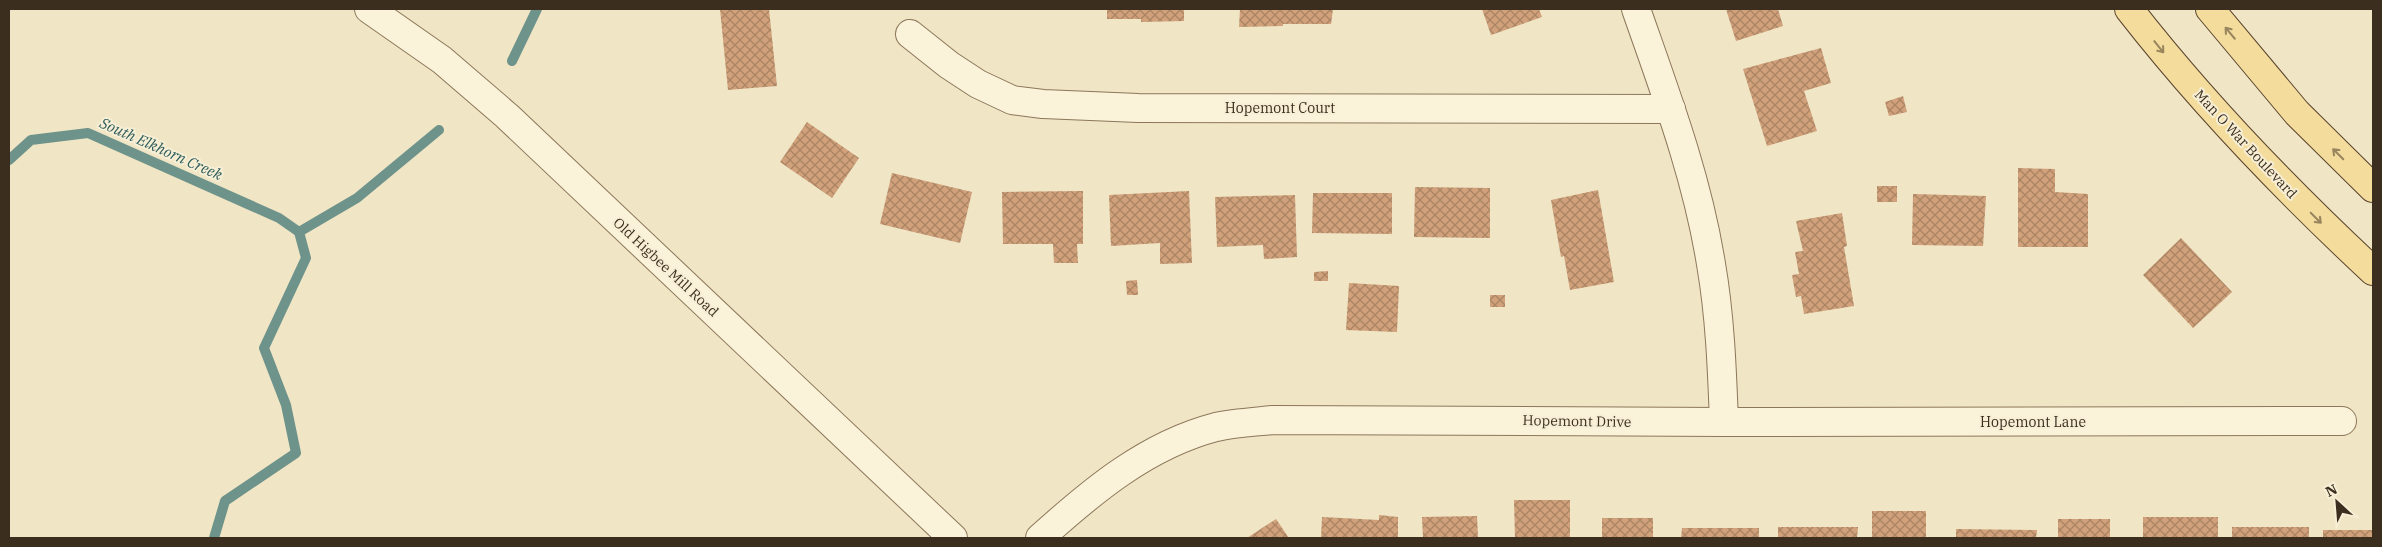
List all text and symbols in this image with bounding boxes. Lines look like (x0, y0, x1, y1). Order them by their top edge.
one-way arrow (2224, 27, 2235, 40)
one-way arrow (2153, 40, 2164, 53)
street label: Man O War Boulevard (2191, 86, 2301, 203)
street label: Hopemont Court (1225, 99, 1335, 117)
water label: South Elkhorn Creek (96, 113, 226, 184)
one-way arrow (2332, 148, 2344, 160)
one-way arrow (2310, 212, 2323, 224)
street label: Old Higbee Mill Road (610, 214, 723, 321)
street label: Hopemont Drive (1522, 411, 1632, 431)
street label: Hopemont Lane (1980, 413, 2086, 431)
north arrow (2312, 477, 2362, 527)
text: N (2322, 480, 2340, 501)

